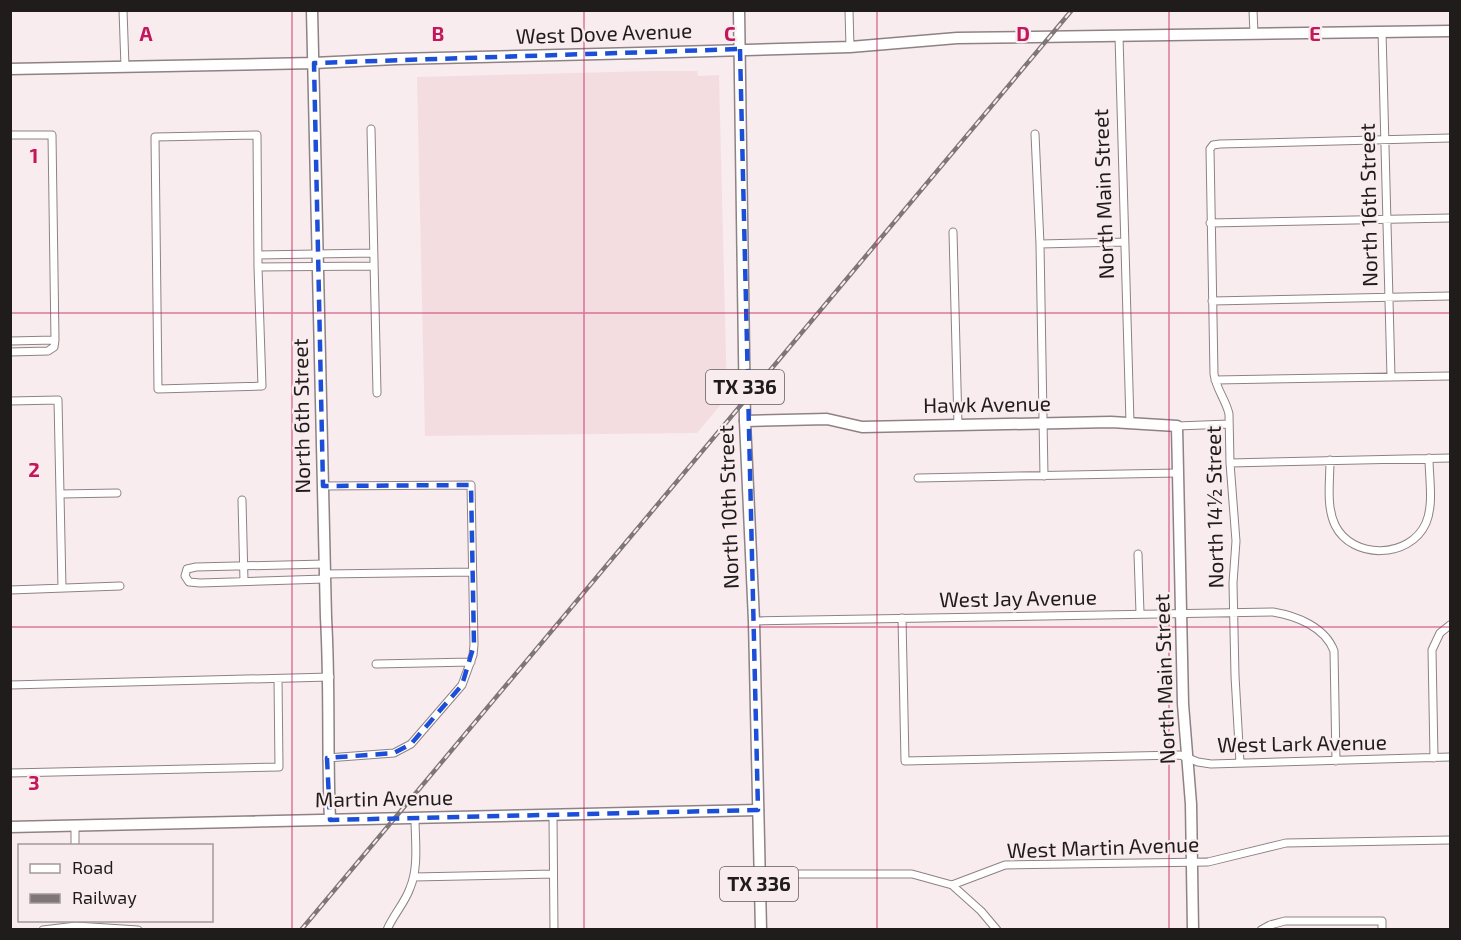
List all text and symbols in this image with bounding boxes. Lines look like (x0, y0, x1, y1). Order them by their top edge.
street label: West Dove Avenue (515, 17, 693, 48)
text: A (139, 21, 153, 45)
text: B (432, 21, 444, 45)
text: C (724, 21, 736, 45)
text: D (1016, 21, 1030, 45)
text: E (1309, 21, 1321, 45)
street label: North Main Street (1087, 108, 1118, 280)
street label: North 16th Street (1354, 123, 1381, 287)
text: 1 (30, 143, 38, 167)
street label: North 6th Street (287, 338, 314, 494)
road number: TX 336 (706, 370, 784, 404)
street label: Hawk Avenue (923, 390, 1051, 417)
street label: North 10th Street (712, 425, 743, 590)
street label: North 14½ Street (1200, 425, 1227, 589)
text: 2 (28, 457, 40, 481)
street label: West Jay Avenue (939, 584, 1097, 611)
street label: North Main Street (1148, 593, 1179, 765)
street label: West Lark Avenue (1217, 729, 1387, 756)
text: 3 (28, 770, 40, 794)
street label: Martin Avenue (315, 784, 453, 811)
street label: West Martin Avenue (1006, 831, 1200, 862)
legend (18, 844, 213, 922)
text: Road (72, 856, 113, 878)
road number: TX 336 (720, 867, 798, 901)
text: Railway (72, 886, 137, 908)

